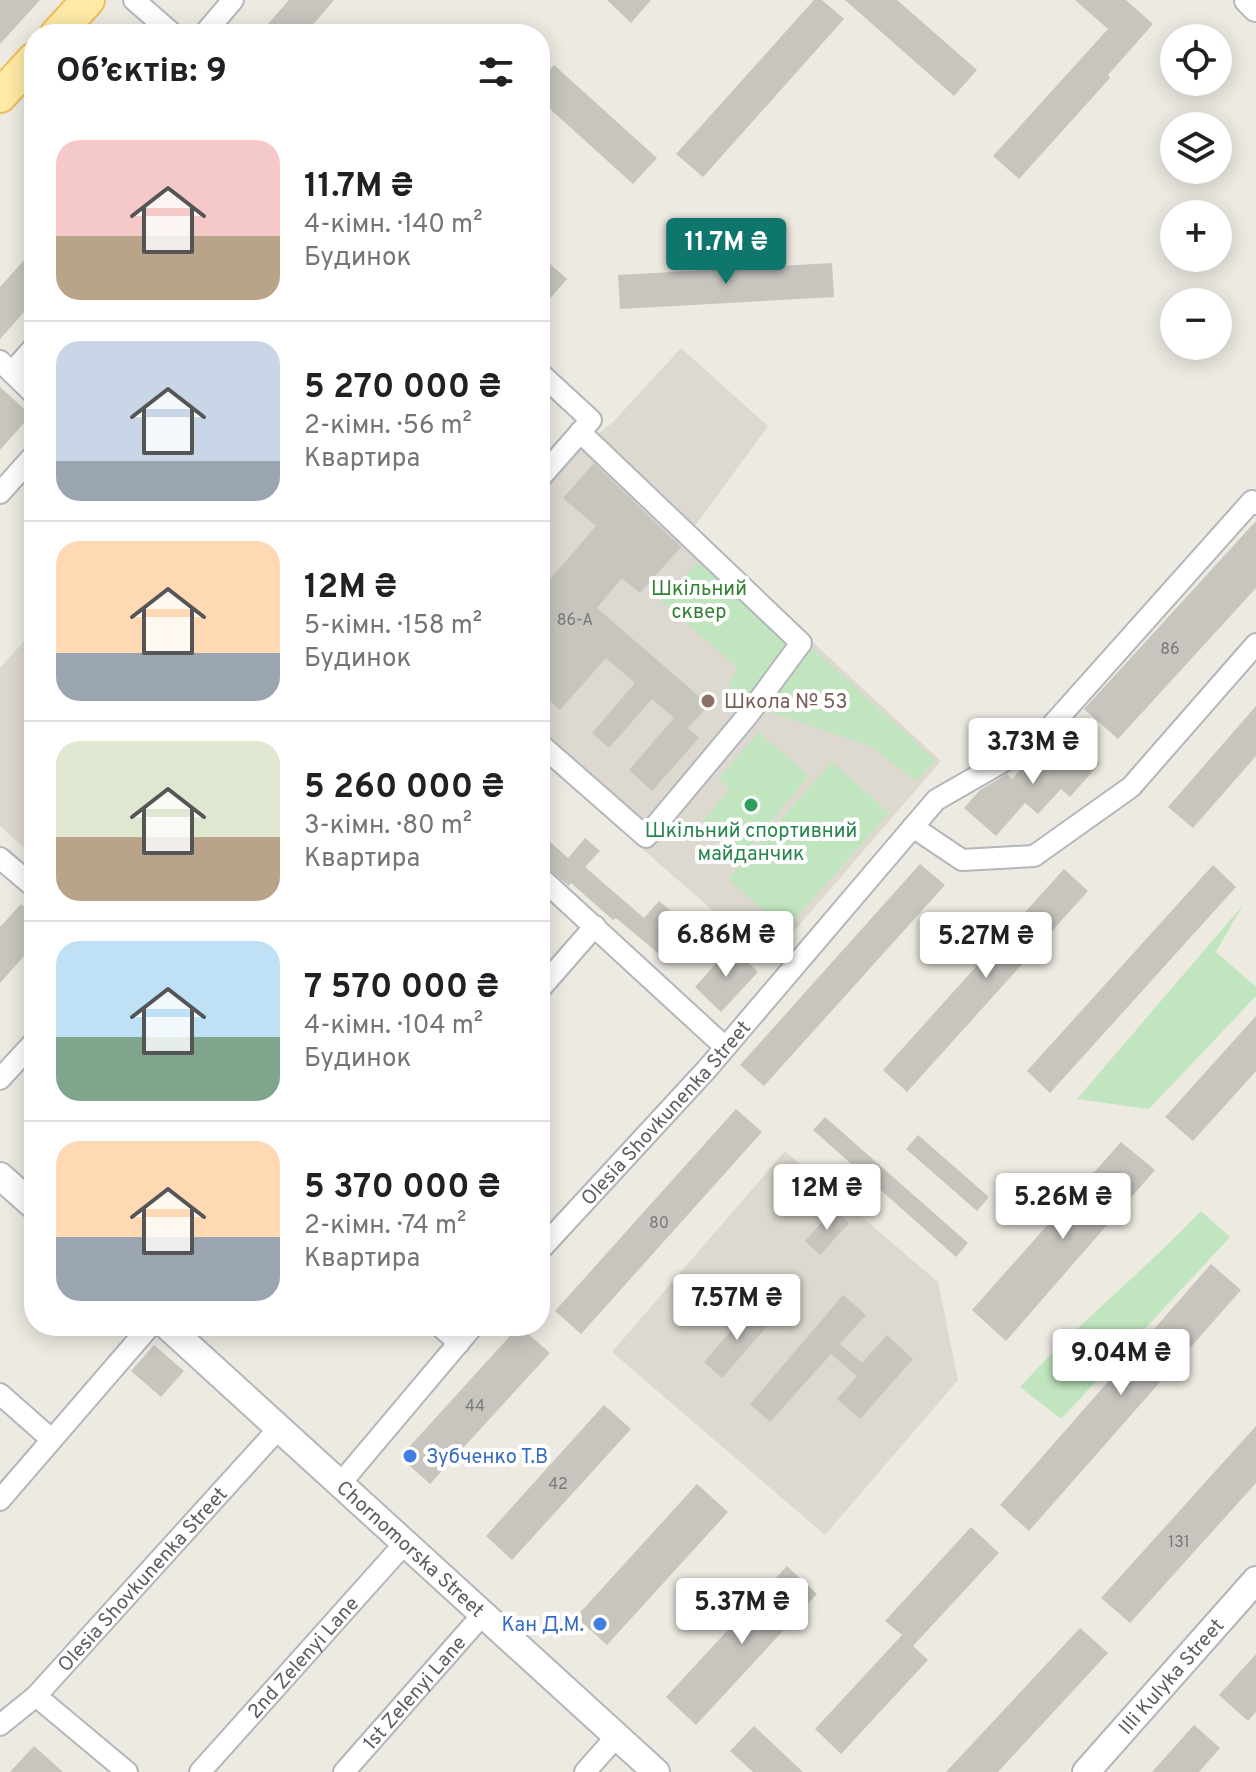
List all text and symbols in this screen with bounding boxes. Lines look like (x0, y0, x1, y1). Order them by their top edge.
map controls (1160, 24, 1232, 360)
button: locate (1160, 24, 1232, 96)
icon: filters (474, 50, 518, 94)
text: Об’єктів: 9 (56, 51, 227, 94)
button: layers (1160, 112, 1232, 184)
text: 11.7M ₴ (304, 166, 413, 209)
icon: home (120, 172, 216, 268)
button: + (1160, 200, 1232, 272)
text: 4-кімн. · 140 m² (304, 209, 483, 242)
pin: 11.7M ₴ (652, 218, 800, 286)
text: 11.7M ₴ (684, 227, 768, 260)
text: Будинок (304, 242, 411, 275)
button: − (1160, 288, 1232, 360)
text: 5 270 000 ₴ (304, 367, 501, 410)
icon: home (120, 373, 216, 469)
text: 2-кімн. · 56 m² (304, 410, 472, 443)
text: Квартира (304, 443, 420, 476)
text: 12M ₴ (304, 567, 397, 610)
icon: home (120, 573, 216, 669)
park label: Шкільний сквер (651, 577, 747, 626)
text: 5-кімн. · 158 m² (304, 610, 482, 643)
house number: 86-А (557, 611, 593, 631)
house number: 86 (1160, 640, 1180, 660)
text: Будинок (304, 643, 411, 676)
place label: Школа № 53 (724, 690, 847, 716)
marker: Школа № 53 (699, 692, 717, 710)
pin: 3.73M ₴ (959, 718, 1107, 786)
text: 3.73M ₴ (987, 727, 1079, 760)
text: 5 260 000 ₴ (304, 767, 504, 810)
icon: home (120, 773, 216, 869)
marker: Шкільний спортивний майданчик (742, 796, 760, 814)
text: 3-кімн. · 80 m² (304, 810, 472, 843)
place label: Шкільний спортивний майданчик (645, 819, 857, 868)
text: Квартира (304, 843, 420, 876)
pin: 6.86M ₴ (652, 911, 800, 979)
pin: 5.27M ₴ (912, 912, 1060, 980)
text: 6.86M ₴ (676, 920, 776, 953)
text: 5.27M ₴ (938, 921, 1034, 954)
text: 7 570 000 ₴ (304, 967, 499, 1010)
icon: home (120, 973, 216, 1069)
text: 4-кімн. · 104 m² (304, 1010, 483, 1043)
street label: Olesia Shovkunenka Street (576, 1016, 757, 1212)
text: Будинок (304, 1043, 411, 1076)
pin: 12M ₴ (771, 1164, 883, 1232)
text: 5 370 000 ₴ (304, 1167, 500, 1210)
icon: home (120, 1173, 216, 1269)
text: 12M ₴ (792, 1173, 862, 1206)
pin: 5.26M ₴ (989, 1173, 1137, 1241)
text: 5.26M ₴ (1014, 1182, 1112, 1215)
text: 2-кімн. · 74 m² (304, 1210, 466, 1243)
house number: 80 (649, 1214, 669, 1234)
text: Квартира (304, 1243, 420, 1276)
pin: 7.57M ₴ (663, 1274, 811, 1342)
text: 7.57M ₴ (691, 1283, 783, 1316)
pin: 9.04M ₴ (1047, 1329, 1195, 1397)
text: 9.04M ₴ (1071, 1338, 1171, 1371)
house number: 44 (465, 1397, 485, 1417)
place label: Зубченко Т.В (426, 1445, 548, 1471)
marker: Зубченко Т.В (401, 1447, 419, 1465)
house number: 42 (548, 1475, 568, 1495)
street label: Chornomorska Street (330, 1476, 489, 1624)
street label: Olesia Shovkunenka Street (53, 1482, 234, 1678)
house number: 131 (1168, 1533, 1190, 1553)
pin: 5.37M ₴ (668, 1578, 816, 1646)
text: 5.37M ₴ (694, 1587, 790, 1620)
street label: 2nd Zelenyi Lane (243, 1592, 366, 1725)
place label: Кан Д.М. (502, 1613, 584, 1639)
street label: Illi Kulyka Street (1114, 1614, 1231, 1741)
marker: Кан Д.М. (591, 1615, 609, 1633)
street label: 1st Zelenyi Lane (358, 1631, 473, 1756)

